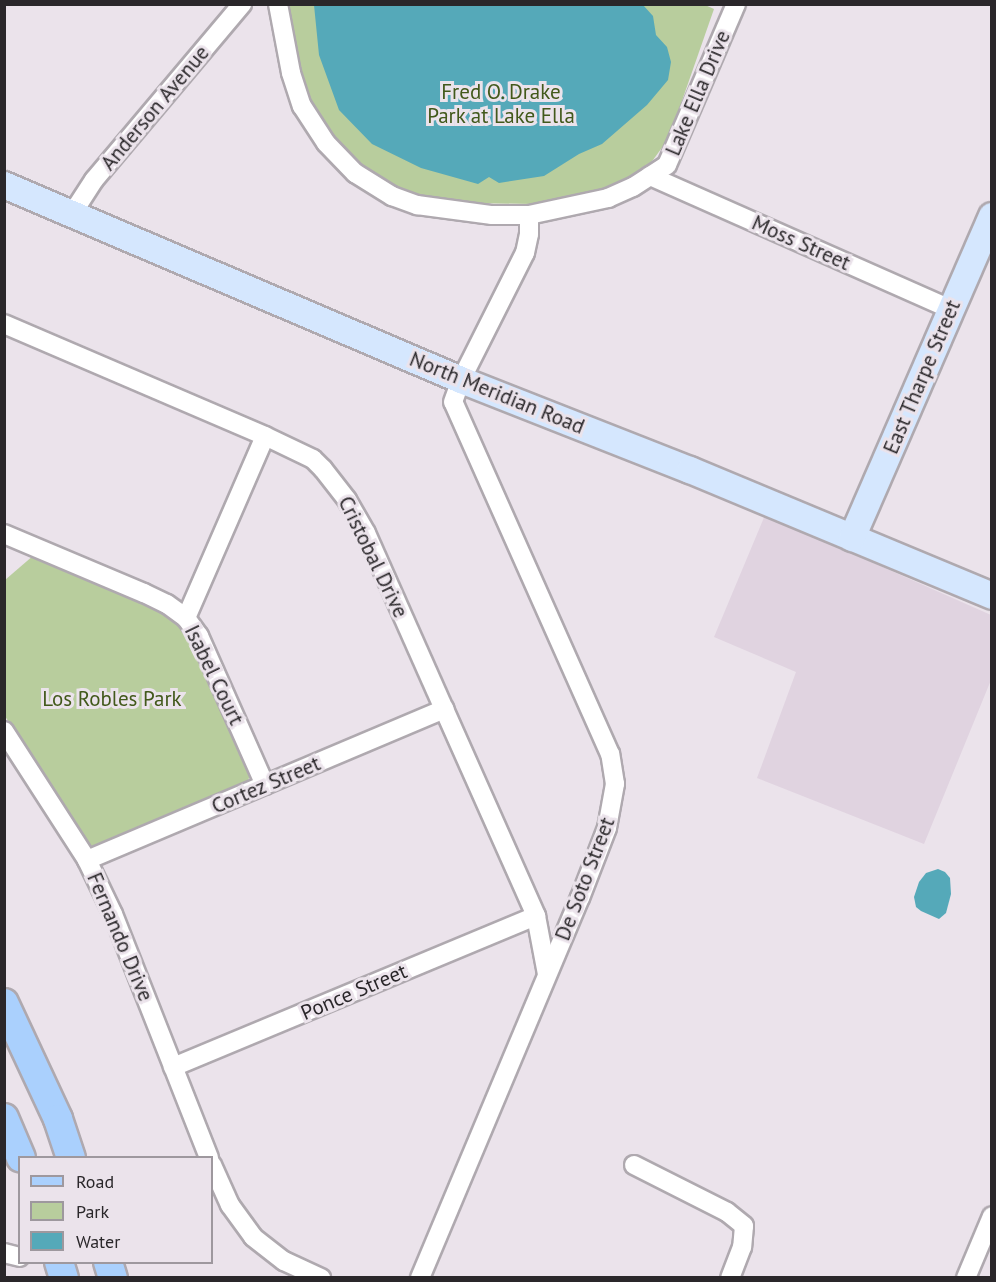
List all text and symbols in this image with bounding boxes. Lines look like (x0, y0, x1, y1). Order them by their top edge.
street label: Lake Ella Drive (660, 27, 736, 159)
street label: Anderson Avenue (95, 40, 215, 176)
park label: Fred O. Drake Park at Lake Ella (427, 79, 575, 129)
street label: Moss Street (748, 210, 854, 276)
street label: East Tharpe Street (878, 296, 966, 458)
street label: North Meridian Road (406, 346, 588, 440)
street label: Cristobal Drive (333, 492, 413, 622)
street label: Isabel Court (179, 621, 249, 729)
park label: Los Robles Park (42, 686, 182, 712)
street label: Cortez Street (208, 751, 324, 819)
street label: De Soto Street (550, 814, 620, 944)
street label: Fernando Drive (82, 869, 158, 1005)
street label: Ponce Street (297, 958, 411, 1026)
legend (18, 1156, 213, 1264)
text: Road (76, 1170, 114, 1193)
text: Park (76, 1200, 109, 1223)
text: Water (76, 1230, 120, 1253)

